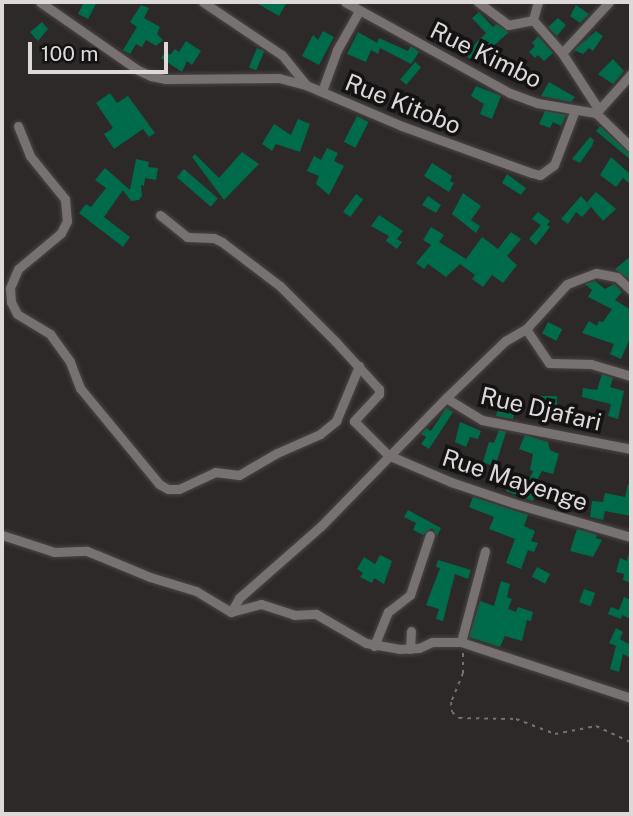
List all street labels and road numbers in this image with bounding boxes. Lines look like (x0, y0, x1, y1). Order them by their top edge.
street label: Rue Kimbo (426, 16, 546, 94)
street label: Rue Kitobo (341, 68, 465, 140)
street label: Rue Djafari (478, 381, 604, 437)
street label: Rue Mayenge (438, 443, 592, 517)

